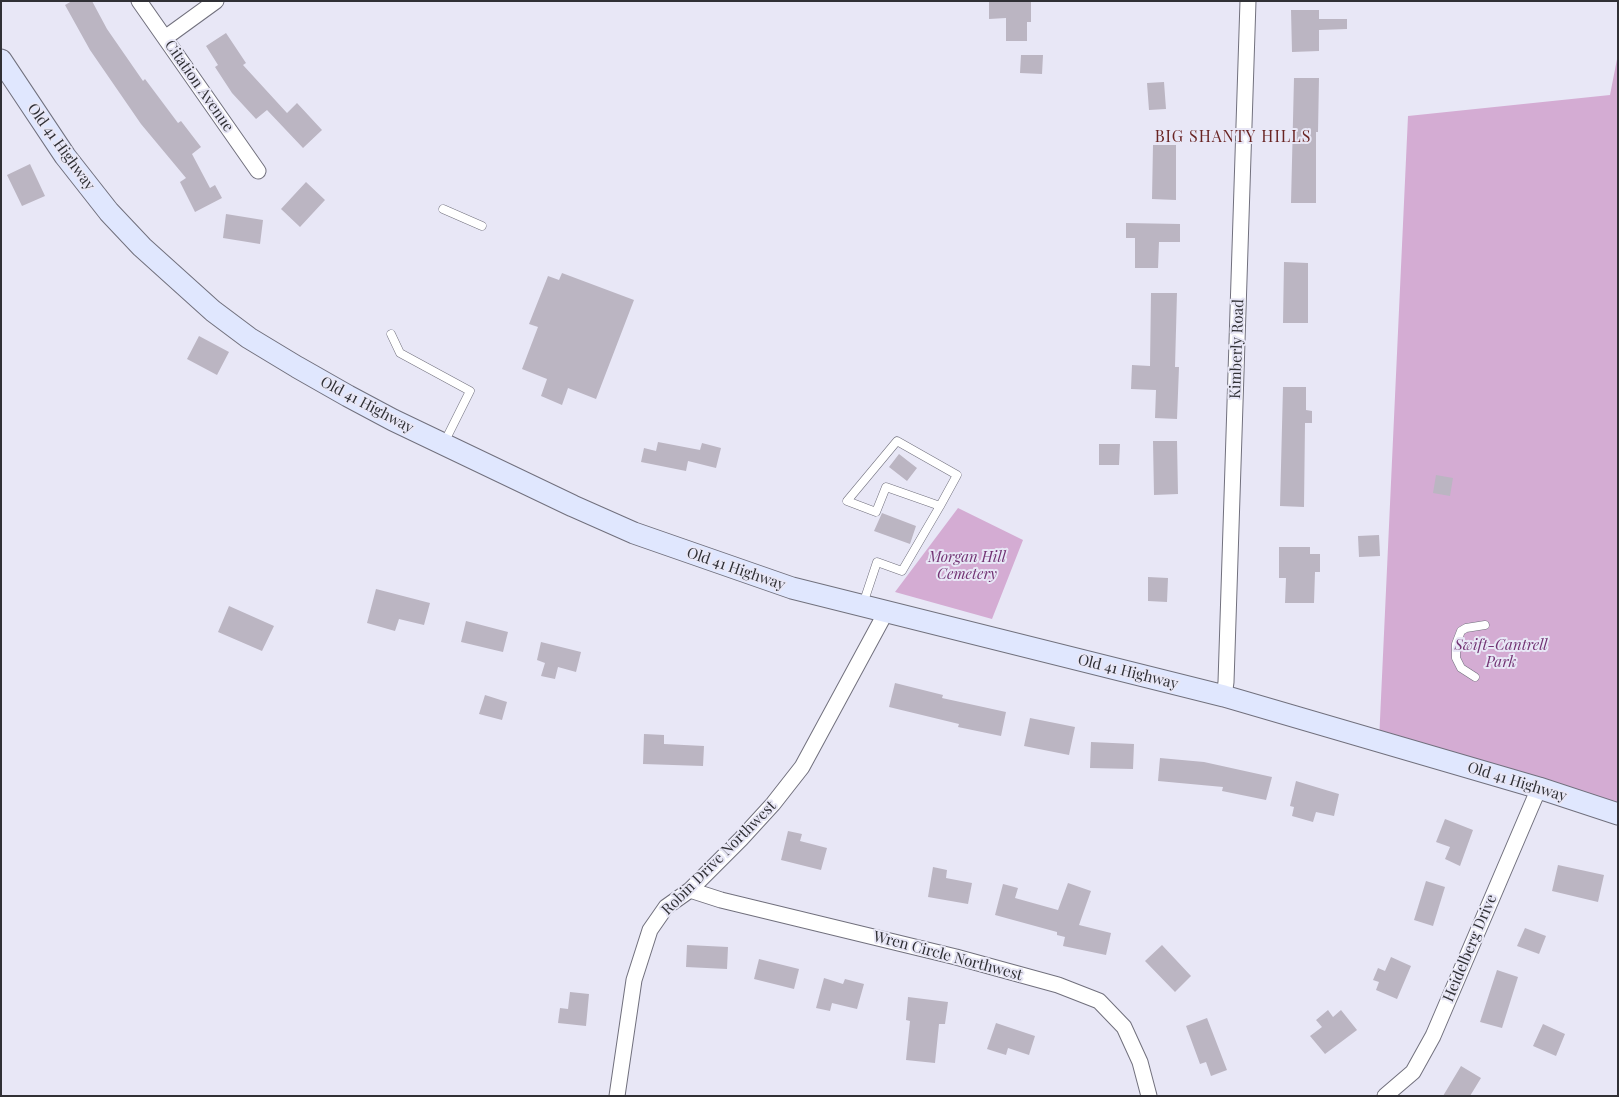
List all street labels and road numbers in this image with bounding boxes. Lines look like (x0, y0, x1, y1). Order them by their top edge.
street label: Citation Avenue (161, 37, 237, 135)
street label: Old 41 Highway (23, 100, 99, 194)
street label: Kimberly Road (1226, 299, 1248, 399)
street label: Old 41 Highway (317, 373, 417, 437)
street label: Old 41 Highway (684, 544, 788, 594)
street label: Old 41 Highway (1076, 651, 1180, 693)
street label: Old 41 Highway (1465, 758, 1569, 806)
street label: Robin Drive Northwest (658, 797, 780, 919)
street label: Heidelberg Drive (1439, 892, 1501, 1004)
street label: Wren Circle Northwest (871, 927, 1025, 985)

